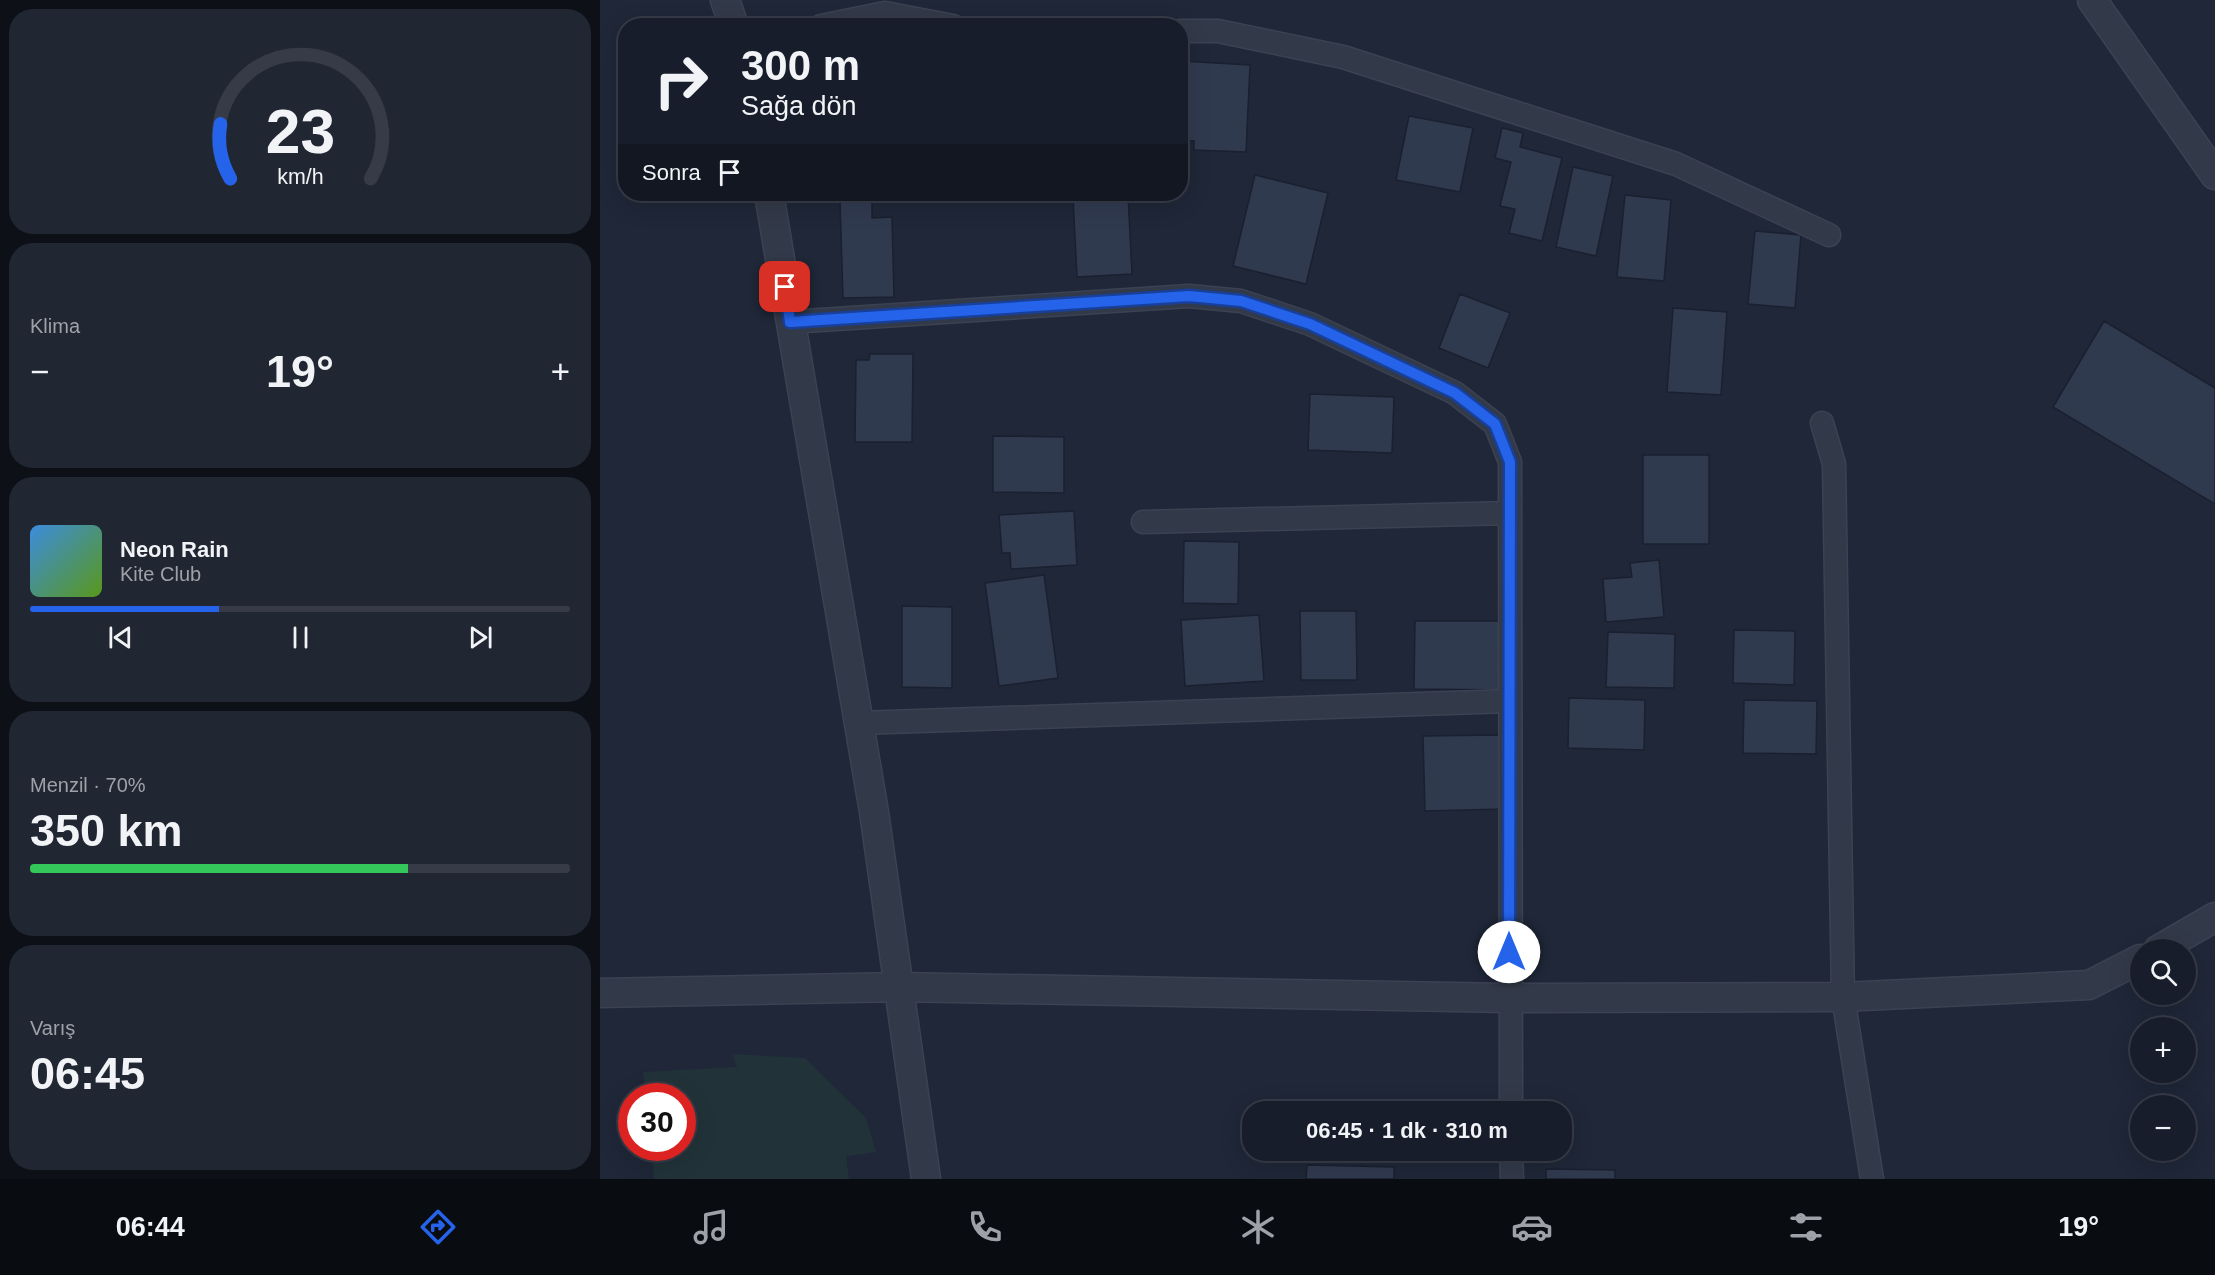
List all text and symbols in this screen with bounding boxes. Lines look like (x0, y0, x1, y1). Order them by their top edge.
icon: right (642, 42, 720, 120)
text: 300 m (741, 42, 860, 89)
text: Sağa dön (741, 91, 857, 121)
text: 23 (265, 97, 335, 166)
icon: arrive (713, 156, 746, 189)
text: Sonra (642, 160, 701, 185)
text: km/h (277, 165, 323, 189)
pin (759, 261, 810, 312)
icon: arrive (768, 270, 801, 303)
text: Klima (30, 315, 80, 337)
text: 19° (266, 346, 334, 397)
text: − (30, 353, 49, 390)
text: + (551, 353, 570, 390)
text: Neon Rain (120, 537, 229, 562)
text: Kite Club (120, 563, 201, 585)
icon: previous (104, 621, 137, 654)
icon: pause (284, 621, 317, 654)
icon: next (464, 621, 497, 654)
text: Menzil · 70% (30, 774, 146, 796)
text: 350 km (30, 805, 183, 856)
position arrow (1477, 920, 1541, 984)
map controls (2130, 939, 2196, 1161)
button: search (2130, 939, 2196, 1005)
text: Varış (30, 1017, 75, 1039)
button: + (2130, 1017, 2196, 1083)
text: 06:45 (30, 1048, 145, 1099)
speed limit sign: 30 (618, 1083, 696, 1161)
button: − (2130, 1095, 2196, 1161)
text: 06:45 · 1 dk · 310 m (1306, 1118, 1508, 1143)
icon: directions (417, 1206, 459, 1248)
icon: music (690, 1206, 732, 1248)
icon: phone (964, 1206, 1006, 1248)
icon: climate (1237, 1206, 1279, 1248)
icon: car (1511, 1206, 1553, 1248)
icon: filters (1785, 1206, 1827, 1248)
text: 06:44 (116, 1212, 185, 1242)
text: 19° (2058, 1212, 2099, 1242)

